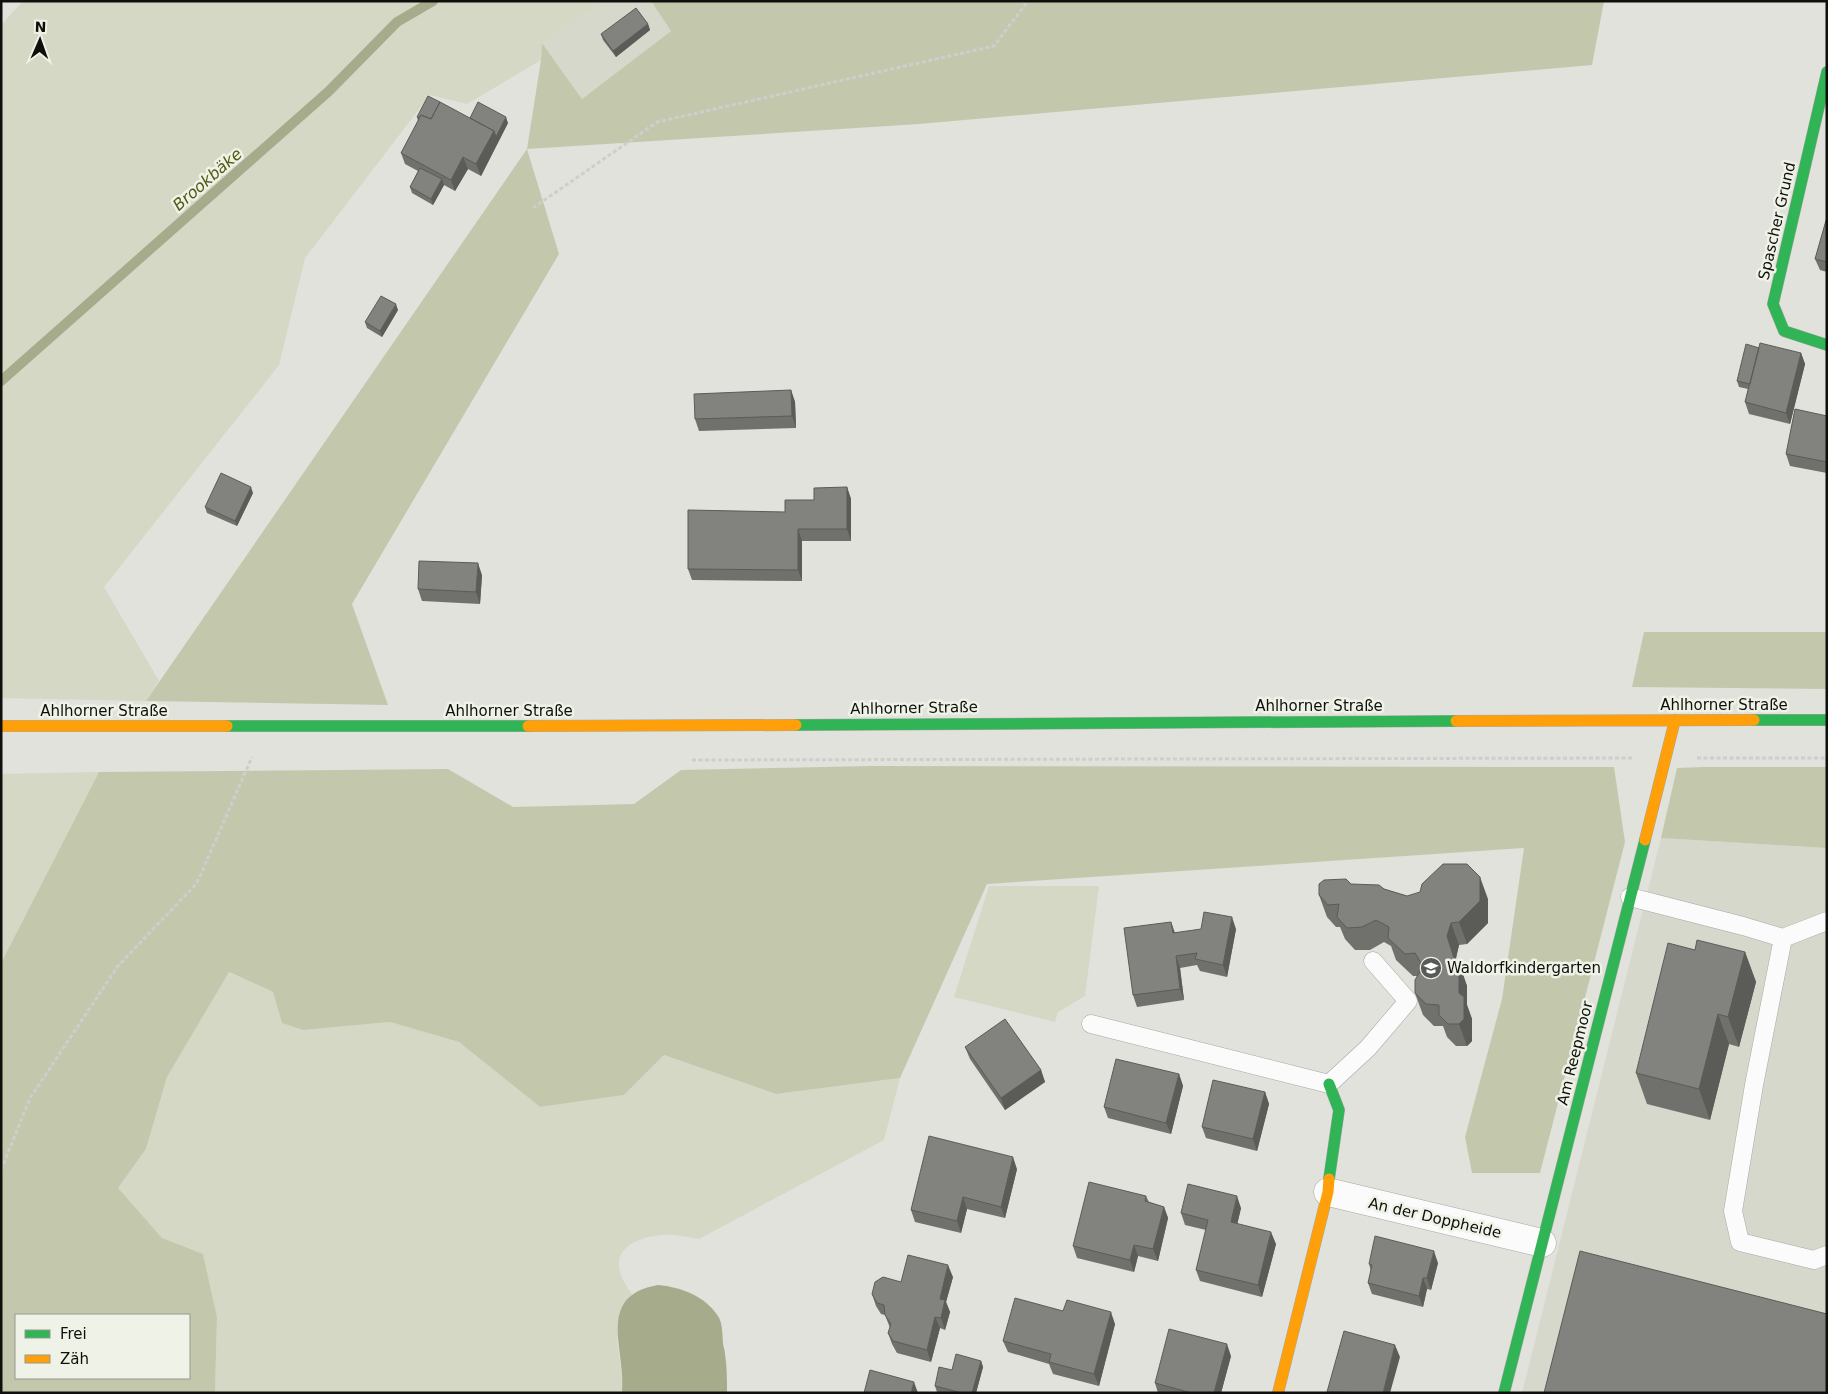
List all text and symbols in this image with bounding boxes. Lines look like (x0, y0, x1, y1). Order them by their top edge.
north arrow (15, 15, 65, 65)
text: N (34, 19, 47, 35)
water label: Brookbäke (169, 144, 246, 215)
street label: Spascher Grund (1755, 160, 1799, 282)
street label: Ahlhorner Straße (1660, 696, 1788, 714)
street label: Ahlhorner Straße (1255, 697, 1383, 715)
street label: Ahlhorner Straße (850, 698, 978, 718)
street label: Ahlhorner Straße (40, 702, 168, 720)
street label: Ahlhorner Straße (445, 702, 573, 720)
school or university icon: Waldorfkindergarten (1419, 956, 1443, 980)
place label: Waldorfkindergarten (1447, 959, 1601, 977)
street label: Am Reepmoor (1553, 998, 1597, 1107)
street label: An der Doppheide (1367, 1194, 1503, 1242)
legend (15, 1314, 190, 1379)
text: Frei (60, 1325, 87, 1343)
text: Zäh (60, 1350, 89, 1368)

